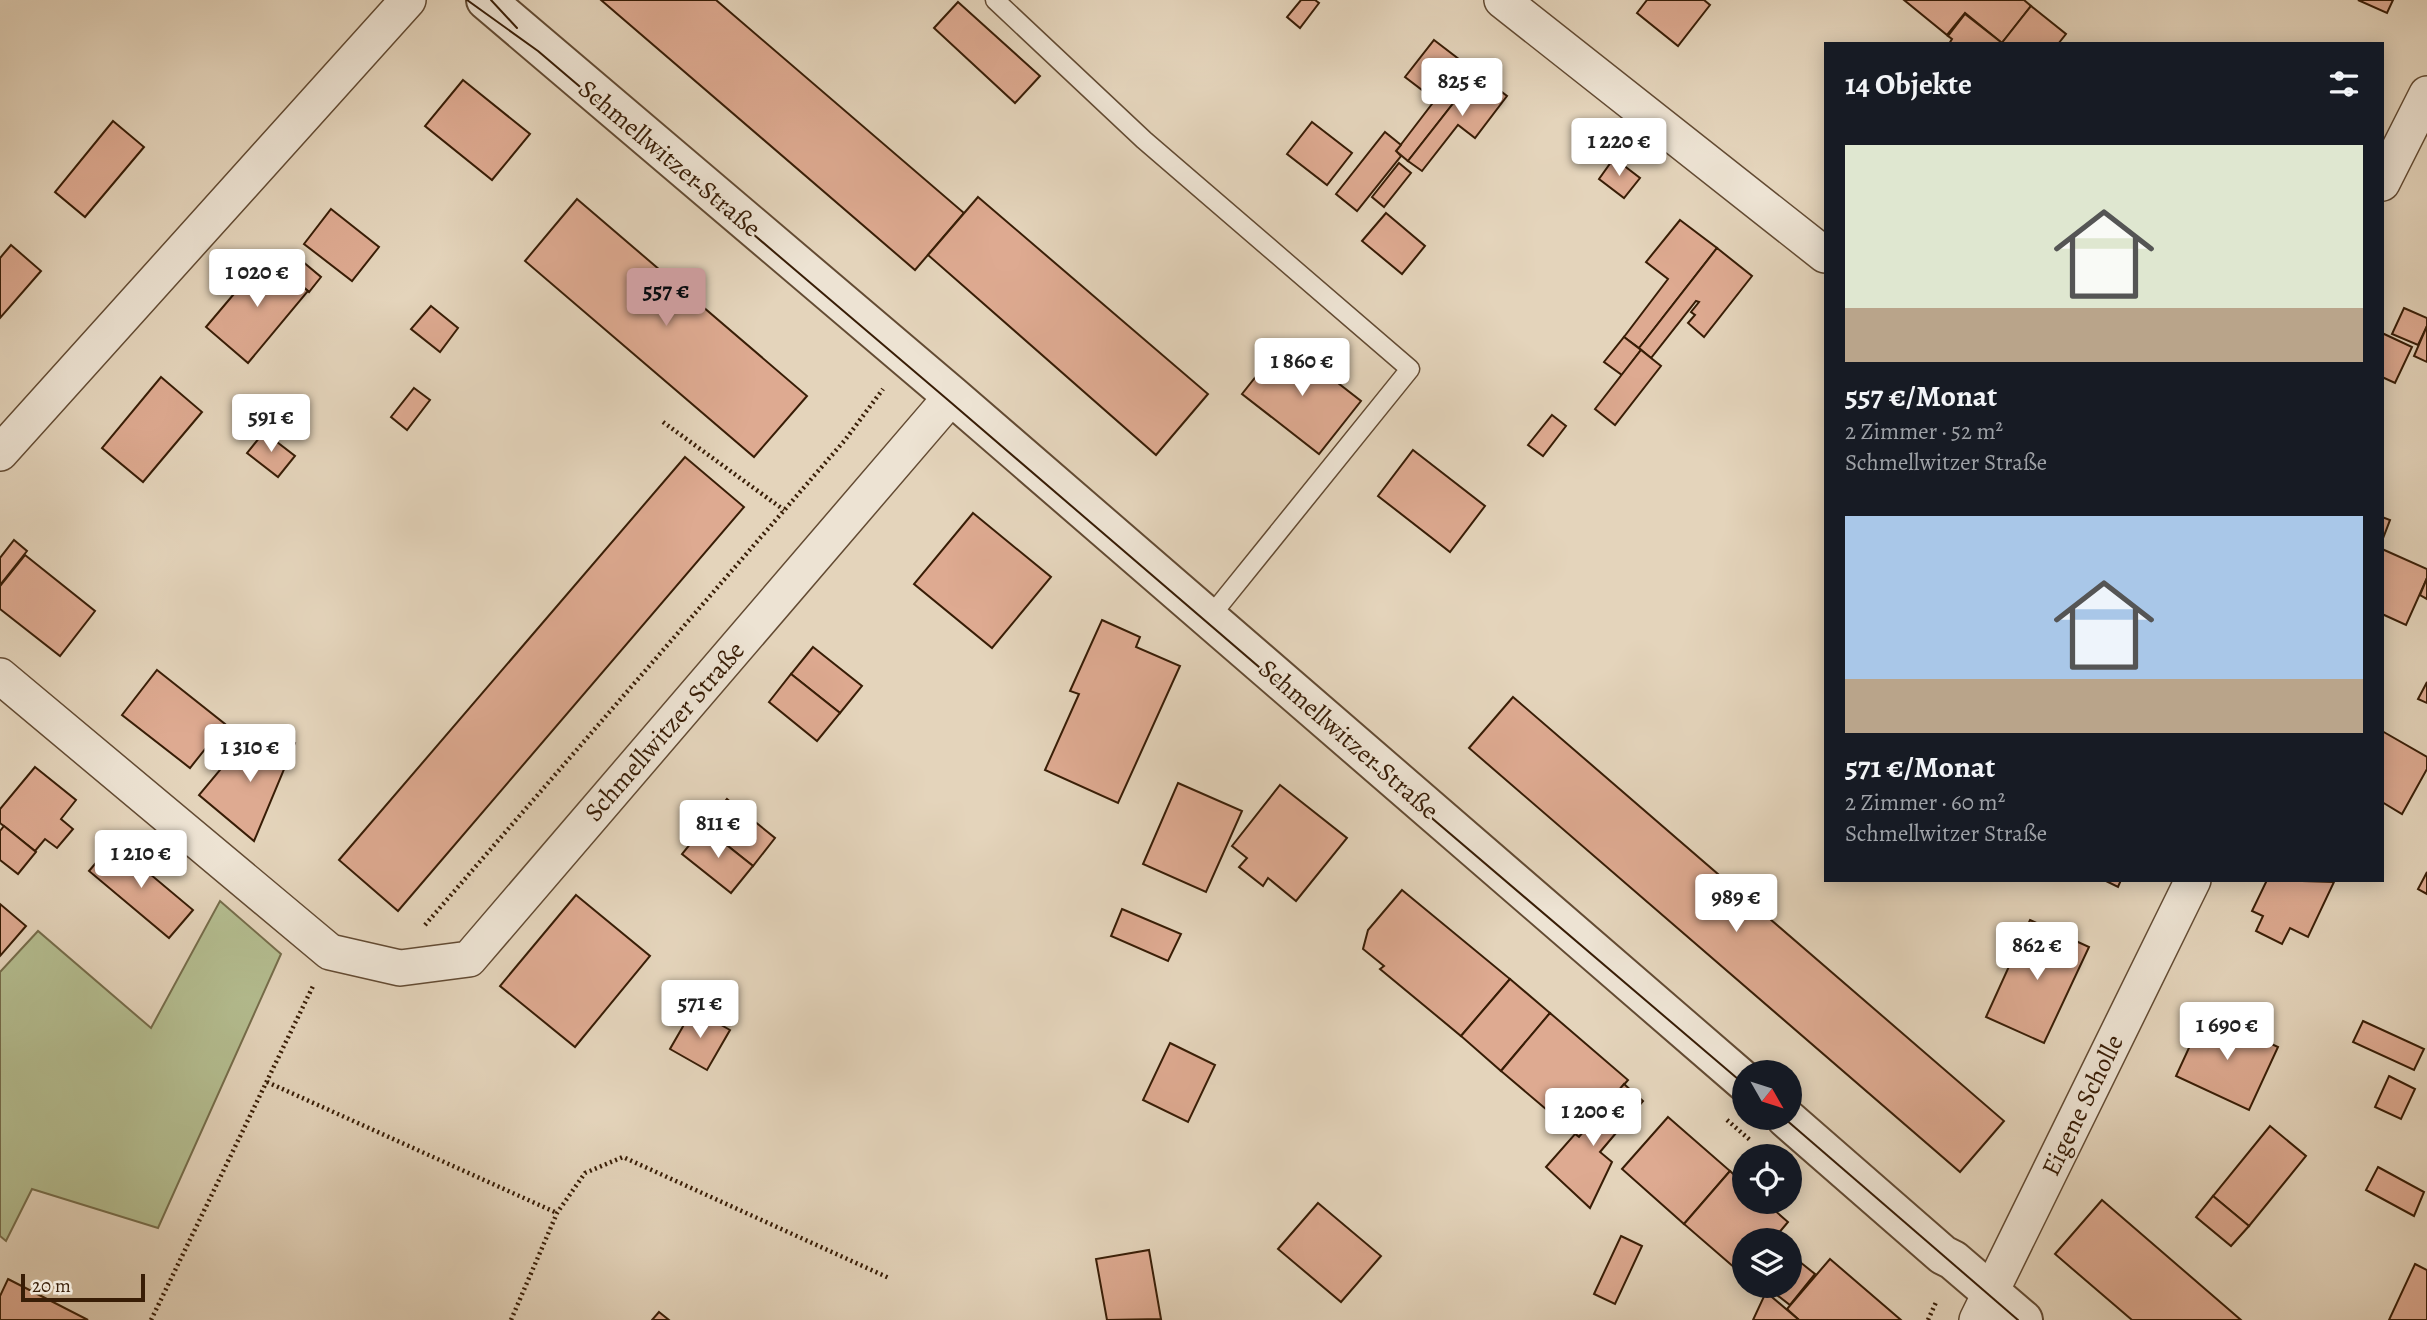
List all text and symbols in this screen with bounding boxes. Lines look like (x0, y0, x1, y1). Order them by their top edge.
pin: 825 € (1413, 58, 1511, 118)
text: 14 Objekte (1845, 64, 1972, 104)
text: 825 € (1437, 65, 1487, 96)
icon: filters (2325, 65, 2363, 103)
street label: Schmellwitzer Straße (571, 72, 768, 245)
pin: 1 220 € (1554, 118, 1684, 178)
text: 1 220 € (1587, 125, 1651, 156)
icon: home (2041, 191, 2167, 317)
pin: 1 020 € (192, 250, 322, 309)
text: 1 020 € (225, 256, 289, 287)
pin: 557 € (617, 268, 715, 328)
text: 557 € (643, 275, 689, 306)
pin: 1 860 € (1237, 338, 1367, 398)
text: 1 860 € (1271, 345, 1333, 376)
text: 557 €/Monat (1845, 376, 1997, 416)
pin: 591 € (222, 394, 320, 454)
text: 591 € (248, 401, 294, 432)
text: 2 Zimmer · 52 m² (1845, 416, 2003, 447)
text: Schmellwitzer Straße (1845, 447, 2047, 478)
icon: home (2041, 562, 2167, 688)
street label: Schmellwitzer Straße (576, 634, 752, 829)
street label: Schmellwitzer Straße (1251, 651, 1446, 827)
pin: 1 310 € (185, 724, 315, 784)
text: 1 310 € (220, 731, 280, 762)
text: 571 €/Monat (1845, 747, 1995, 787)
text: 2 Zimmer · 60 m² (1845, 787, 2005, 818)
pin: 811 € (669, 800, 767, 860)
text: 811 € (696, 807, 740, 838)
text: Schmellwitzer Straße (1845, 818, 2047, 849)
pin: 1 210 € (76, 830, 206, 890)
text: 1 210 € (111, 837, 171, 868)
pin: 989 € (1687, 874, 1785, 934)
text: 989 € (1711, 881, 1761, 912)
pin: 862 € (1988, 922, 2086, 982)
text: 862 € (2012, 929, 2062, 960)
pin: 571 € (651, 981, 749, 1040)
text: 571 € (677, 987, 723, 1018)
pin: 1 690 € (2162, 1002, 2292, 1062)
text: 1 690 € (2196, 1009, 2258, 1040)
street label: Eigene Scholle (2033, 1029, 2132, 1182)
north arrow (1732, 1060, 1802, 1130)
map controls (1732, 1060, 1802, 1298)
pin: 1 200 € (1528, 1088, 1658, 1148)
text: 1 200 € (1561, 1095, 1625, 1126)
button: locate (1732, 1144, 1802, 1214)
button: layers (1732, 1228, 1802, 1298)
scale bar (21, 1271, 145, 1303)
text: 20 m (32, 1273, 71, 1299)

